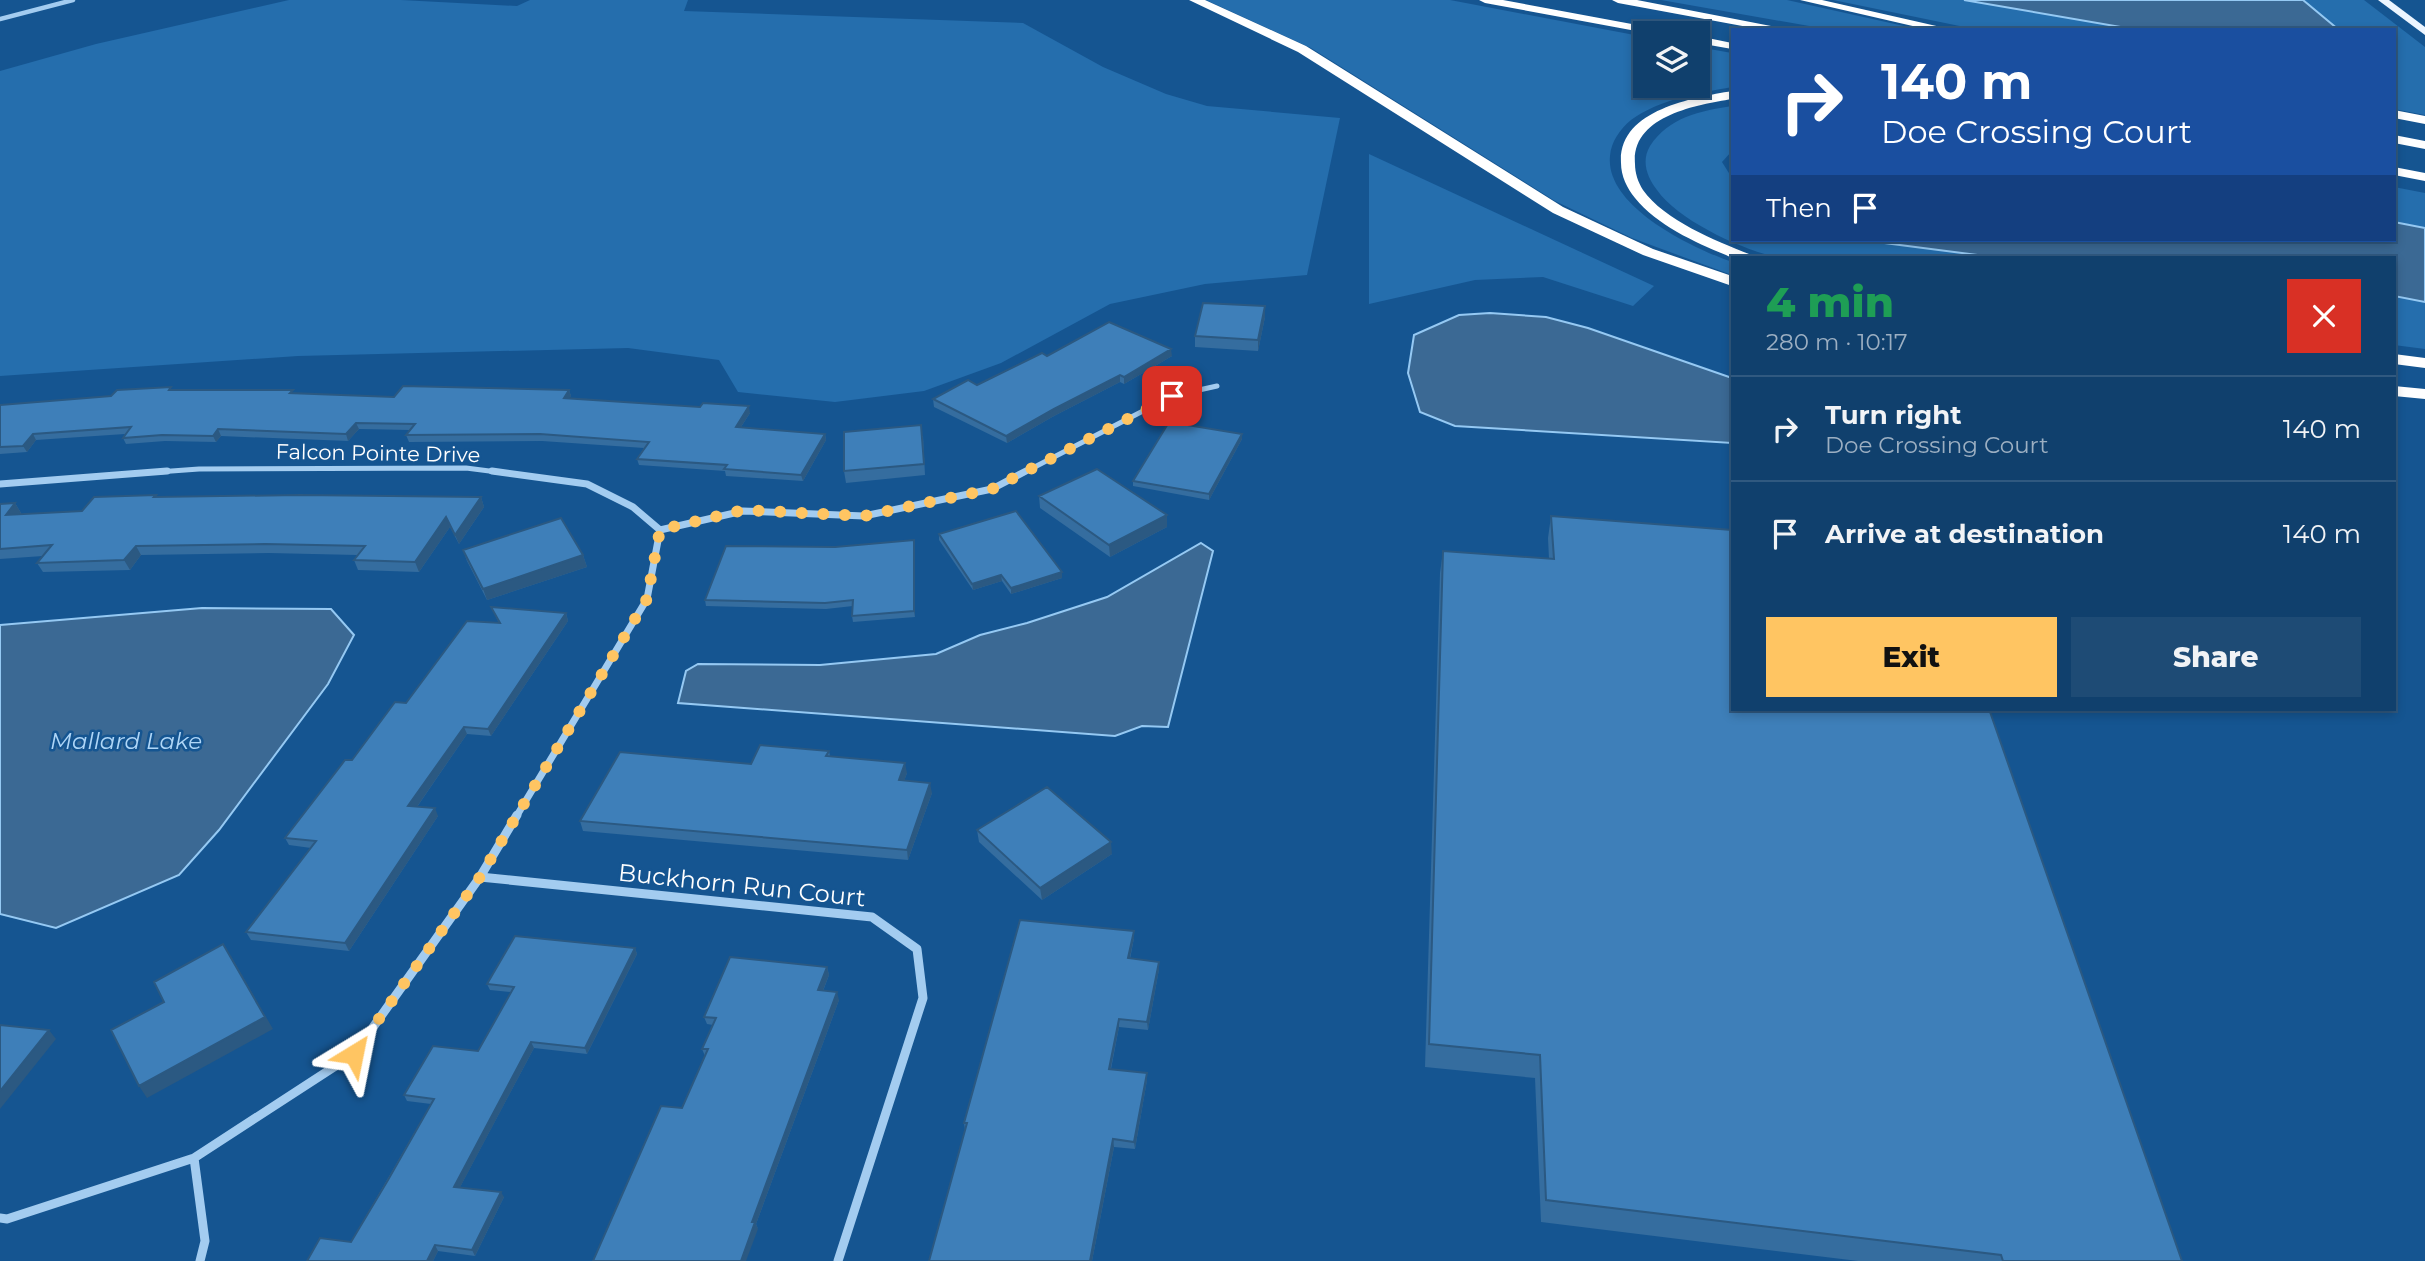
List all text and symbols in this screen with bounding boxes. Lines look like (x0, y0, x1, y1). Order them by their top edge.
map controls (1633, 21, 1710, 98)
button: layers (1633, 21, 1710, 98)
text: 140 m (1881, 52, 2033, 111)
icon: right (1766, 56, 1857, 147)
text: Doe Crossing Court (1881, 112, 2192, 151)
icon: arrive (1846, 189, 1884, 227)
text: Then (1766, 192, 1832, 224)
text: 4 min (1766, 276, 1894, 328)
button: close (2287, 279, 2361, 353)
text: 280 m · 10:17 (1766, 328, 1908, 356)
pin (1142, 366, 1202, 426)
icon: arrive (1153, 377, 1191, 415)
text: Turn right (1825, 399, 1961, 431)
icon: right (1766, 410, 1804, 448)
text: 140 m (2283, 413, 2361, 445)
text: Doe Crossing Court (1825, 431, 2049, 459)
street label: Falcon Pointe Drive (276, 439, 480, 467)
icon: arrive (1766, 515, 1804, 553)
text: Arrive at destination (1825, 518, 2104, 550)
text: 140 m (2283, 518, 2361, 550)
button: Exit (1766, 617, 2057, 697)
button: Share (2071, 617, 2361, 697)
water label: Mallard Lake (50, 727, 202, 755)
street label: Buckhorn Run Court (617, 858, 867, 912)
position arrow (317, 1017, 391, 1091)

